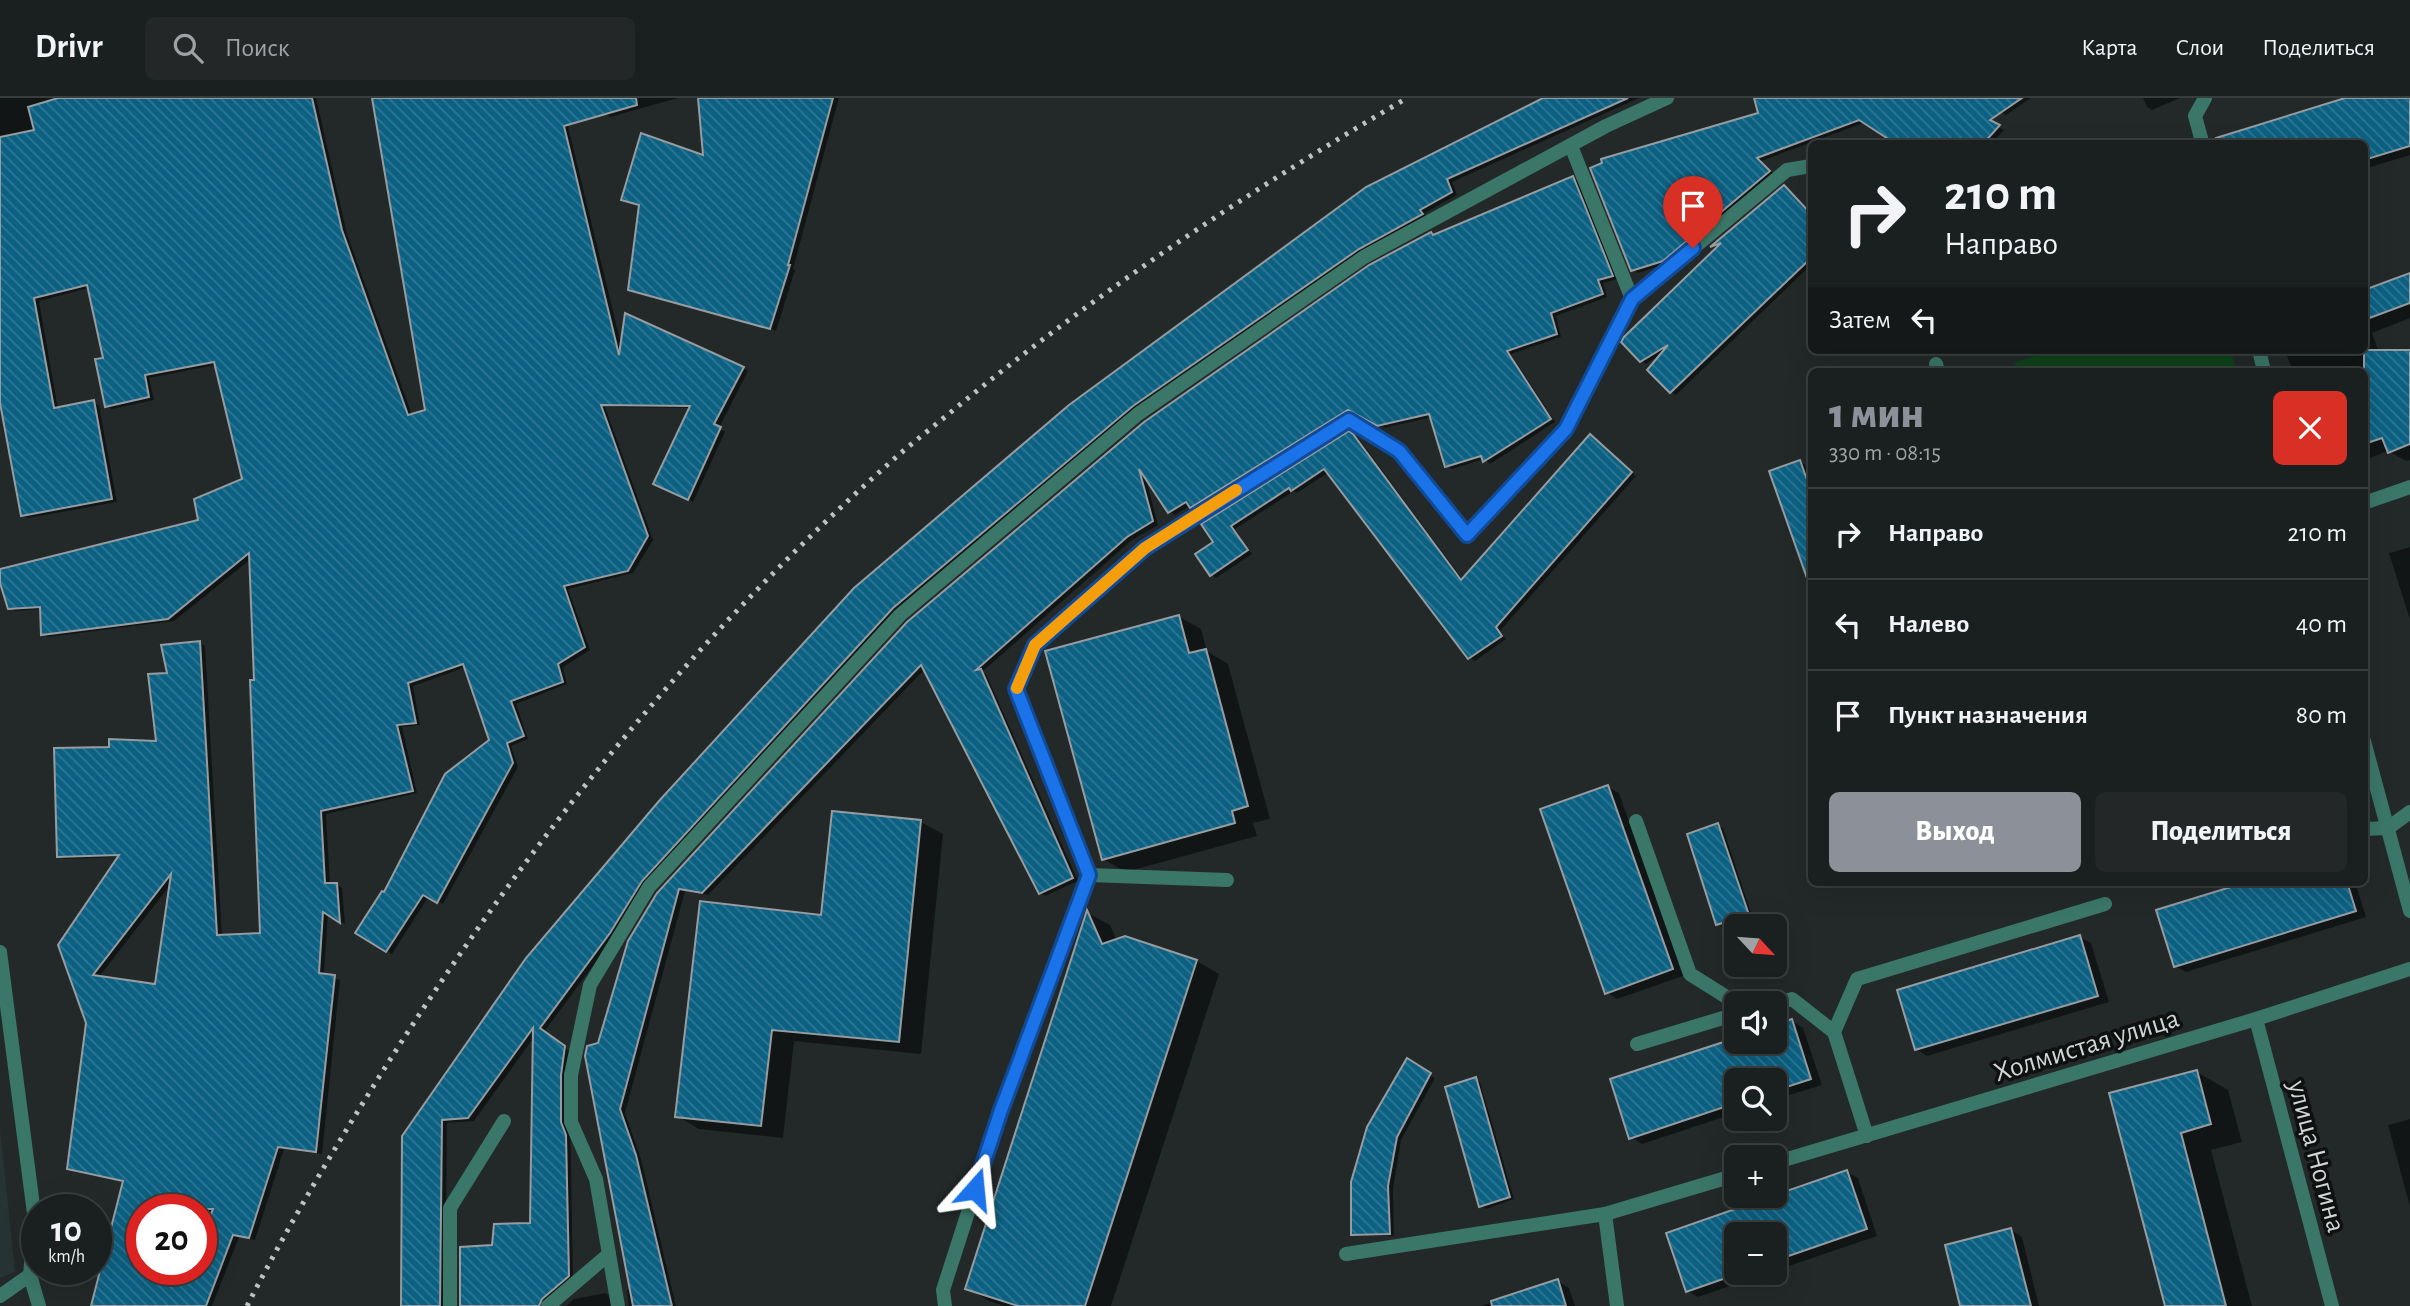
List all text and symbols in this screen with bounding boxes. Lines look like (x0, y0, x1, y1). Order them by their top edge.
search box (145, 17, 635, 80)
icon: search (169, 29, 207, 67)
text: Drivr (35, 31, 103, 64)
text: Поиск (225, 35, 290, 61)
text: Карта (2081, 36, 2137, 60)
text: Слои (2175, 36, 2224, 60)
text: Поделиться (2262, 36, 2375, 60)
icon: right (1829, 168, 1920, 259)
text: 210 m (1944, 170, 2057, 219)
pin (1663, 176, 1723, 248)
icon: arrive (1674, 187, 1712, 225)
text: Направо (1944, 228, 2058, 260)
icon: left (1905, 301, 1943, 339)
text: Затем (1829, 307, 1891, 333)
button: close (2273, 391, 2347, 465)
text: 1 мин (1829, 393, 1924, 435)
text: 330 m · 08:15 (1829, 442, 1941, 465)
icon: right (1829, 515, 1867, 553)
text: Направо (1888, 520, 1983, 546)
text: 210 m (2287, 520, 2347, 546)
icon: left (1829, 606, 1867, 644)
text: Налево (1888, 611, 1969, 637)
text: 40 m (2296, 611, 2347, 637)
icon: arrive (1829, 697, 1867, 735)
text: Пункт назначения (1888, 702, 2088, 728)
text: 80 m (2296, 702, 2347, 728)
button: Выход (1829, 792, 2081, 872)
button: Поделиться (2095, 792, 2347, 872)
north arrow (1724, 914, 1787, 976)
map controls (1724, 914, 1787, 1285)
button: sound (1724, 991, 1787, 1054)
street label: Холмистая улица (1991, 1004, 2183, 1087)
button: search (1724, 1068, 1787, 1131)
street label: улица Ногина (2282, 1077, 2350, 1236)
button: + (1724, 1145, 1787, 1208)
position arrow (938, 1152, 1012, 1226)
speed limit sign: 20 (126, 1194, 217, 1285)
text: 10 (51, 1213, 82, 1248)
button: − (1724, 1222, 1787, 1285)
text: km/h (48, 1248, 85, 1266)

